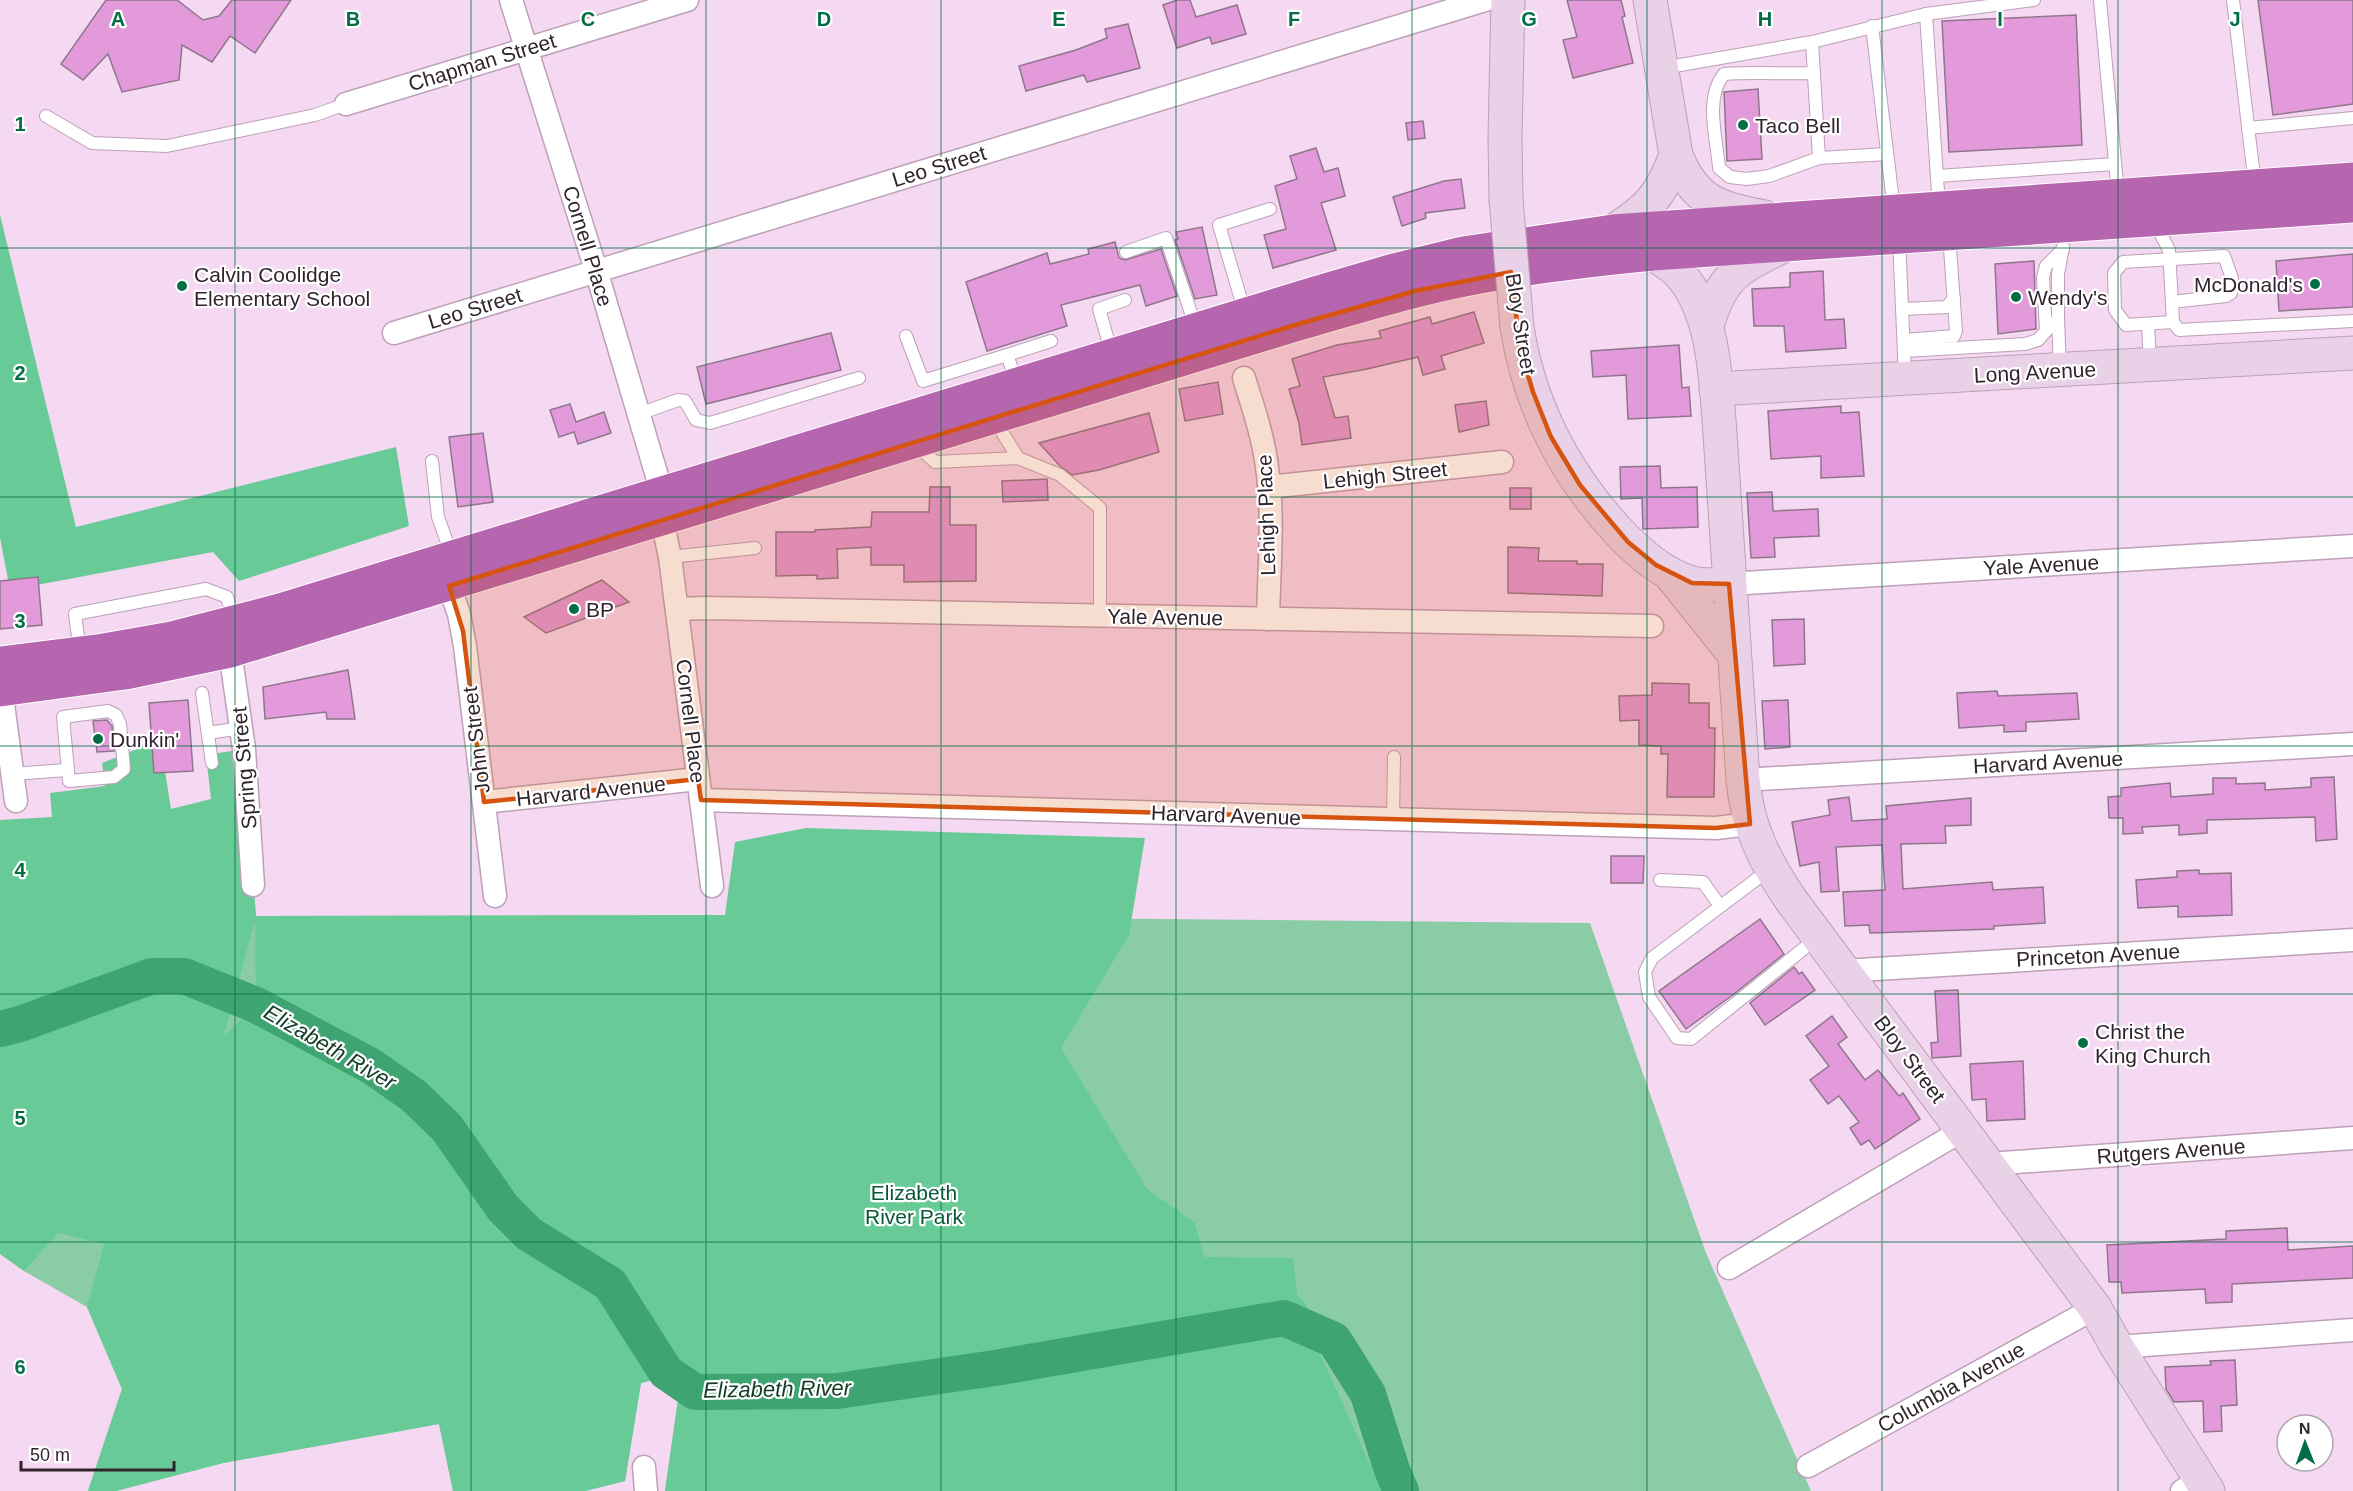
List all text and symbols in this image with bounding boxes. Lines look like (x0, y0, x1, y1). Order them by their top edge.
text: A (111, 8, 125, 30)
text: B (346, 8, 360, 30)
text: C (581, 8, 595, 30)
text: D (817, 8, 831, 30)
text: E (1052, 8, 1066, 30)
text: F (1288, 8, 1300, 30)
text: G (1521, 8, 1537, 30)
text: H (1758, 8, 1772, 30)
text: I (1997, 8, 2003, 30)
text: J (2229, 8, 2241, 30)
street label: Chapman Street (406, 29, 559, 95)
text: 1 (14, 113, 26, 135)
place label: Taco Bell (1755, 114, 1840, 137)
marker: Taco Bell (1736, 118, 1750, 132)
street label: Leo Street (889, 141, 989, 191)
street label: Cornell Place (559, 183, 617, 309)
place label: Calvin Coolidge Elementary School (194, 263, 370, 310)
street label: Bloy Street (1502, 271, 1540, 377)
place label: McDonald's (2194, 273, 2303, 296)
marker: McDonald's (2308, 277, 2322, 291)
marker: Calvin Coolidge Elementary School (175, 279, 189, 293)
street label: Leo Street (425, 283, 525, 333)
place label: Wendy's (2028, 286, 2108, 309)
marker: Wendy's (2009, 290, 2023, 304)
street label: Long Avenue (1973, 357, 2097, 387)
text: 2 (14, 362, 26, 384)
street label: Lehigh Place (1252, 454, 1280, 576)
street label: Lehigh Street (1322, 457, 1448, 493)
street label: Yale Avenue (1982, 550, 2100, 580)
place label: BP (586, 598, 614, 621)
marker: BP (567, 602, 581, 616)
street label: Yale Avenue (1107, 604, 1223, 630)
text: 3 (14, 610, 26, 632)
street label: Cornell Place (672, 658, 710, 784)
street label: John Street (458, 685, 494, 795)
street label: Spring Street (227, 706, 261, 830)
place label: Dunkin' (110, 728, 179, 751)
marker: Dunkin' (91, 732, 105, 746)
street label: Harvard Avenue (1972, 747, 2124, 777)
street label: Harvard Avenue (515, 772, 667, 810)
street label: Harvard Avenue (1151, 801, 1301, 829)
text: 4 (14, 859, 26, 881)
street label: Princeton Avenue (2015, 939, 2181, 971)
water label: Elizabeth River (260, 999, 402, 1096)
street label: Bloy Street (1870, 1011, 1950, 1107)
place label: Christ the King Church (2095, 1020, 2211, 1067)
marker: Christ the King Church (2076, 1036, 2090, 1050)
text: 5 (14, 1107, 26, 1129)
street label: Rutgers Avenue (2096, 1134, 2246, 1168)
park label: Elizabeth River Park (865, 1181, 964, 1228)
street label: Columbia Avenue (1874, 1337, 2028, 1437)
text: 6 (14, 1356, 26, 1378)
water label: Elizabeth River (703, 1375, 853, 1403)
north arrow (2275, 1413, 2335, 1473)
text: N (2299, 1420, 2311, 1437)
scale bar (21, 1434, 174, 1472)
text: 50 m (30, 1445, 70, 1465)

